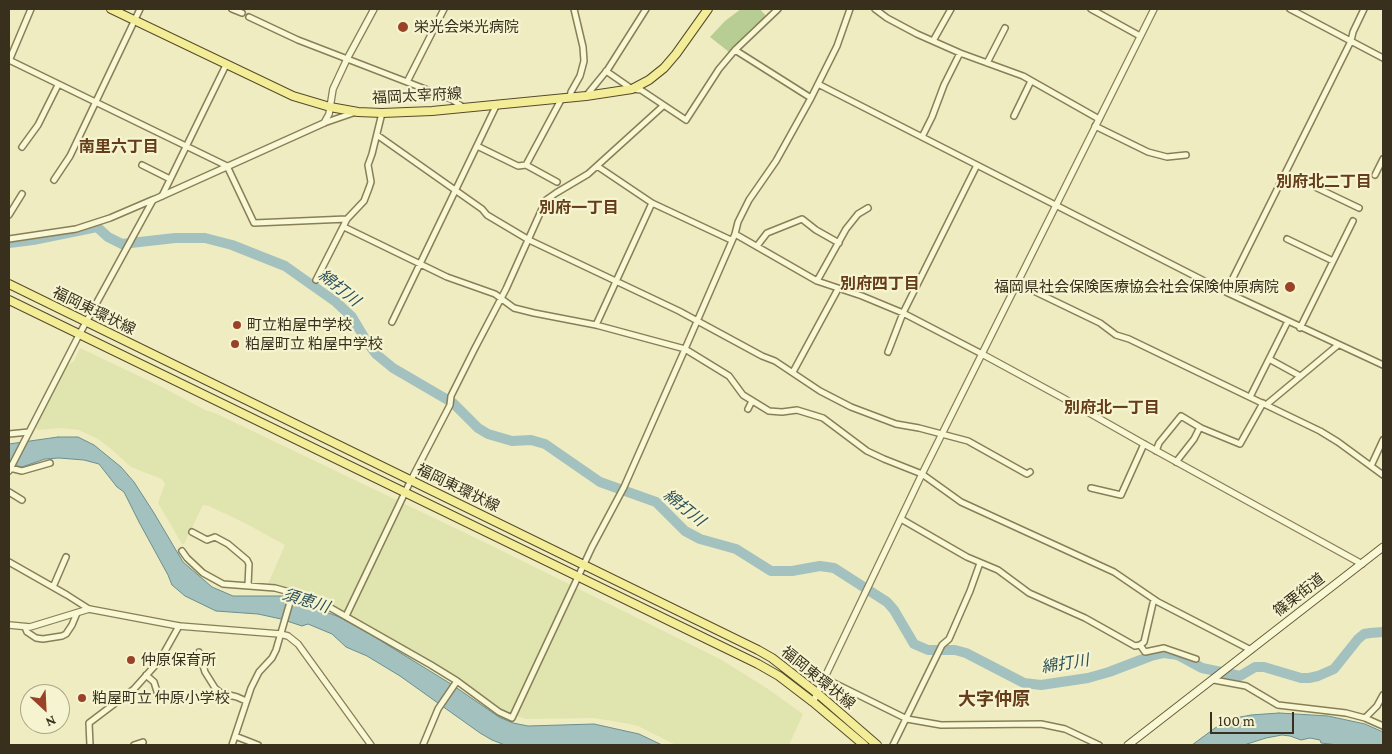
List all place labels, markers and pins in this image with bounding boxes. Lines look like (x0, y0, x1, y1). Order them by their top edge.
place label: 栄光会栄光病院 (414, 18, 519, 36)
marker: 栄光会栄光病院 (396, 20, 410, 34)
place label: 福岡県社会保険医療協会社会保険仲原病院 (994, 278, 1279, 296)
marker: 福岡県社会保険医療協会社会保険仲原病院 (1283, 280, 1297, 294)
place label: 町立粕屋中学校 (247, 316, 352, 334)
marker: 町立粕屋中学校 (231, 319, 243, 331)
place label: 粕屋町立 粕屋中学校 (245, 335, 383, 353)
marker: 粕屋町立 粕屋中学校 (229, 338, 241, 350)
place label: 仲原保育所 (141, 651, 216, 669)
marker: 仲原保育所 (125, 654, 137, 666)
place label: 粕屋町立 仲原小学校 (92, 689, 230, 707)
marker: 粕屋町立 仲原小学校 (76, 692, 88, 704)

